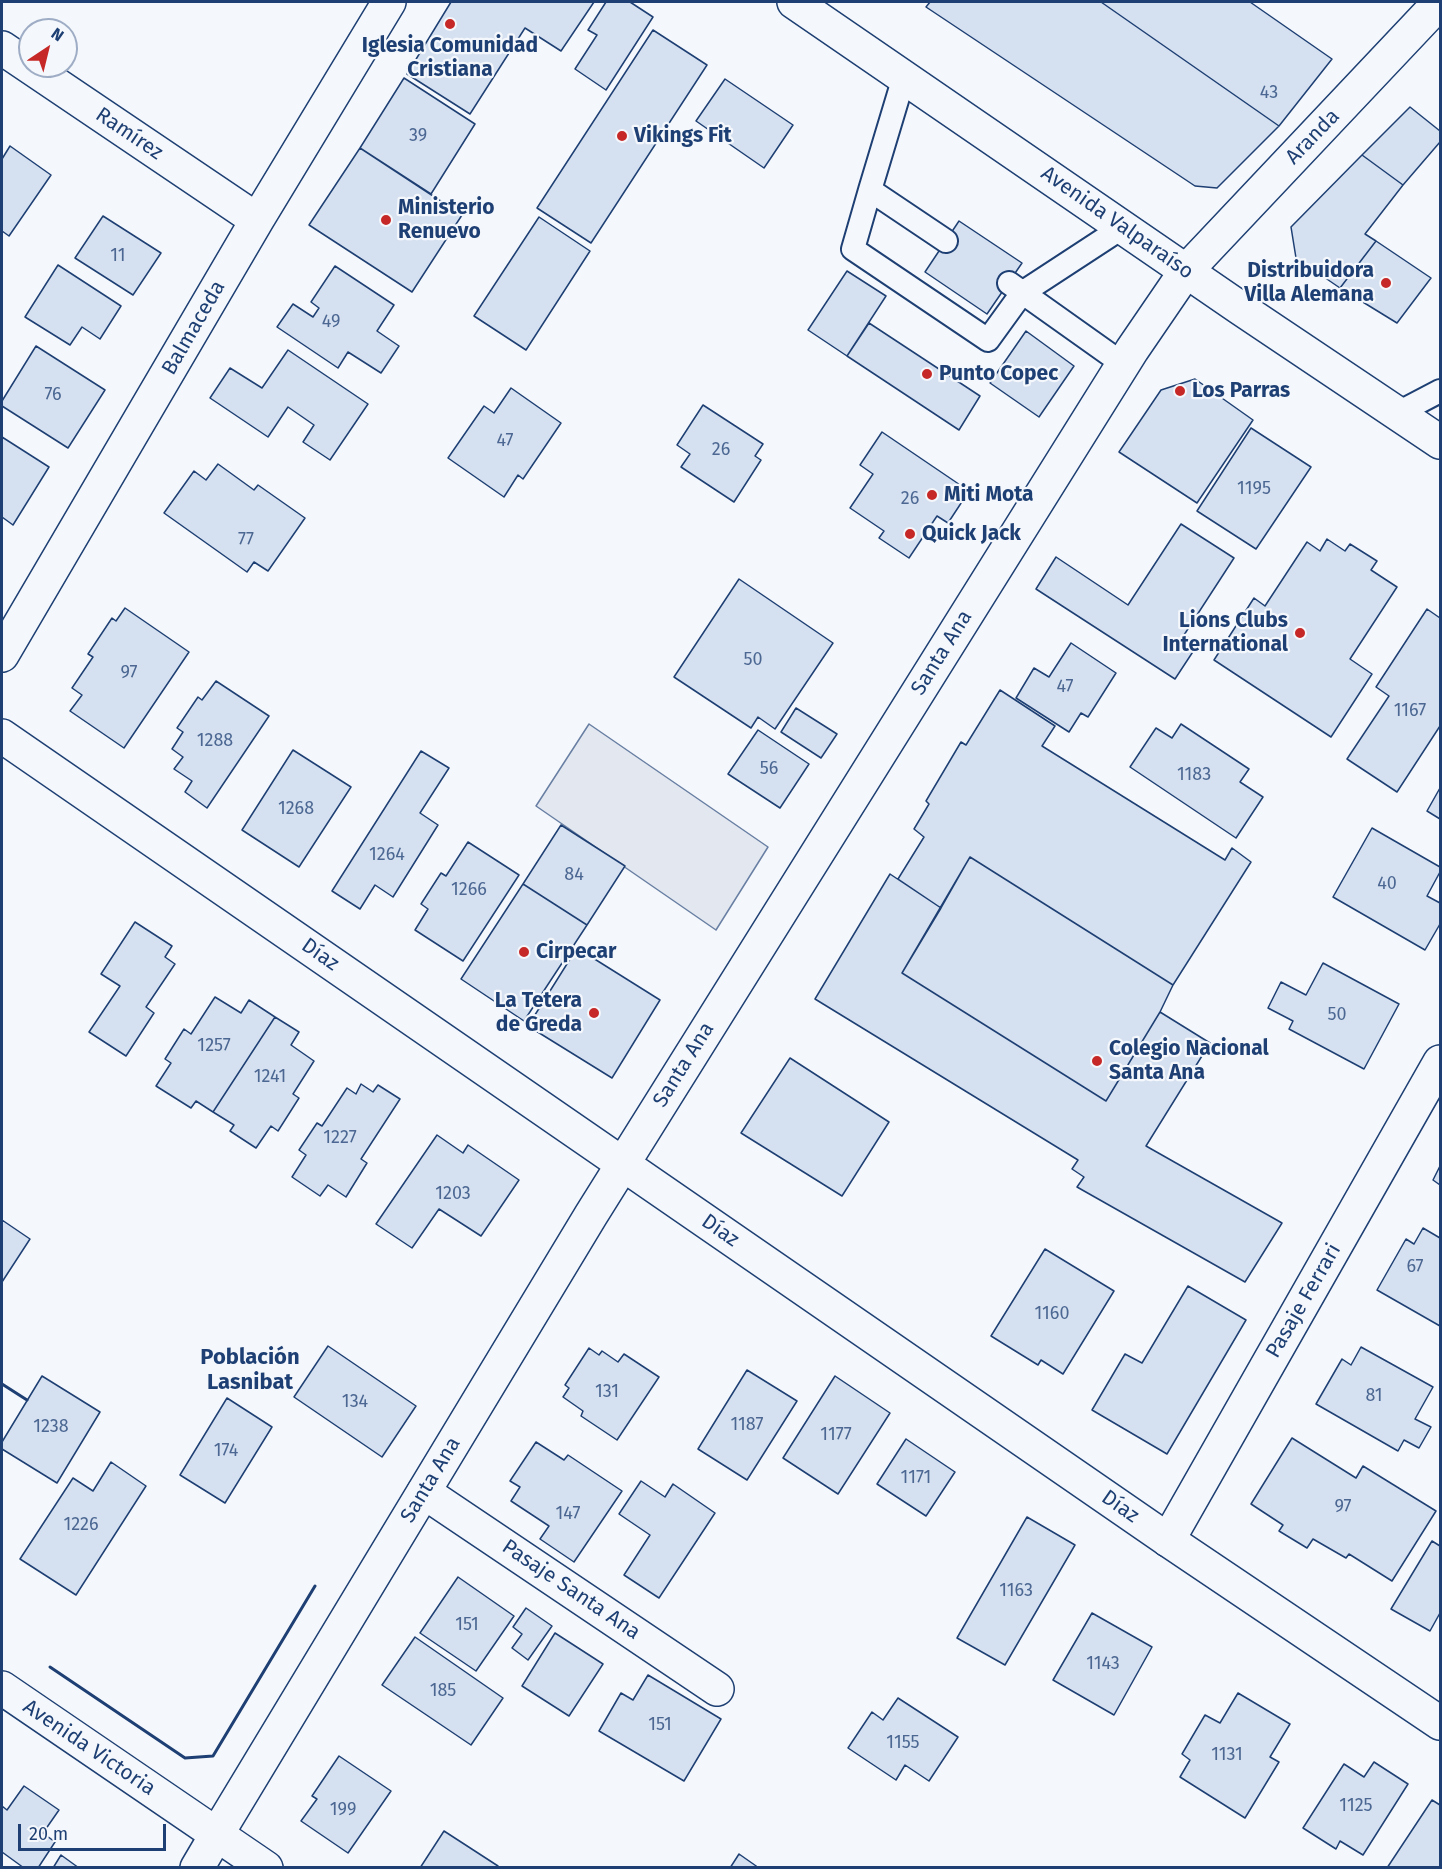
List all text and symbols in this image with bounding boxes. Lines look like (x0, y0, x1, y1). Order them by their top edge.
marker: Iglesia Comunidad Cristiana (443, 17, 457, 31)
north arrow (18, 18, 78, 78)
text: N (48, 24, 67, 45)
place label: Iglesia Comunidad Cristiana (362, 33, 538, 83)
house number: 43 (1260, 82, 1278, 104)
street label: Ramírez (91, 102, 167, 166)
street label: Aranda (1281, 104, 1345, 170)
place label: Vikings Fit (634, 123, 732, 149)
house number: 39 (409, 125, 427, 147)
marker: Vikings Fit (615, 129, 629, 143)
street label: Avenida Valparaíso (1036, 161, 1198, 285)
place label: Ministerio Renuevo (398, 195, 495, 245)
marker: Ministerio Renuevo (379, 213, 393, 227)
house number: 11 (110, 245, 126, 267)
place label: Distribuidora Villa Alemana (1244, 258, 1374, 308)
street label: Balmaceda (157, 276, 231, 380)
marker: Distribuidora Villa Alemana (1379, 276, 1393, 290)
house number: 49 (322, 311, 340, 333)
place label: Punto Copec (939, 361, 1058, 387)
marker: Punto Copec (920, 367, 934, 381)
place label: Los Parras (1192, 378, 1290, 404)
house number: 76 (44, 384, 62, 406)
marker: Los Parras (1173, 384, 1187, 398)
house number: 47 (496, 430, 514, 452)
house number: 26 (712, 439, 730, 461)
house number: 1195 (1237, 478, 1271, 500)
place label: Miti Mota (944, 482, 1034, 508)
house number: 26 (901, 488, 919, 510)
marker: Miti Mota (925, 488, 939, 502)
place label: Quick Jack (922, 521, 1021, 547)
marker: Quick Jack (903, 527, 917, 541)
house number: 77 (238, 529, 254, 551)
street label: Santa Ana (906, 606, 978, 700)
place label: Lions Clubs International (1162, 608, 1288, 658)
marker: Lions Clubs International (1293, 626, 1307, 640)
house number: 50 (743, 649, 763, 671)
house number: 97 (120, 662, 138, 684)
house number: 47 (1056, 676, 1074, 698)
house number: 1167 (1394, 700, 1426, 722)
house number: 1288 (197, 730, 233, 752)
house number: 56 (760, 758, 778, 780)
house number: 1183 (1177, 764, 1211, 786)
house number: 1268 (278, 798, 314, 820)
house number: 1264 (369, 844, 405, 866)
house number: 84 (564, 864, 584, 886)
house number: 40 (1377, 873, 1397, 895)
house number: 1266 (451, 879, 487, 901)
street label: Díaz (296, 933, 344, 977)
place label: Cirpecar (536, 939, 616, 965)
marker: Cirpecar (517, 945, 531, 959)
place label: La Tetera de Greda (495, 988, 582, 1038)
house number: 50 (1327, 1004, 1347, 1026)
marker: La Tetera de Greda (587, 1006, 601, 1020)
street label: Santa Ana (648, 1018, 720, 1112)
house number: 1257 (197, 1035, 231, 1057)
place label: Colegio Nacional Santa Ana (1109, 1036, 1269, 1086)
marker: Colegio Nacional Santa Ana (1090, 1054, 1104, 1068)
house number: 1241 (254, 1066, 286, 1088)
house number: 1227 (323, 1127, 357, 1149)
house number: 1203 (435, 1183, 471, 1205)
street label: Díaz (696, 1209, 744, 1253)
street label: Pasaje Ferrari (1261, 1239, 1347, 1363)
house number: 67 (1406, 1256, 1424, 1278)
house number: 1160 (1035, 1303, 1069, 1325)
district label: Población Lasnibat (200, 1345, 300, 1396)
house number: 131 (595, 1381, 619, 1403)
house number: 81 (1365, 1385, 1383, 1407)
house number: 134 (342, 1391, 368, 1413)
house number: 1187 (731, 1414, 763, 1436)
house number: 1238 (33, 1416, 69, 1438)
house number: 1177 (820, 1424, 852, 1446)
street label: Santa Ana (396, 1433, 466, 1527)
house number: 174 (214, 1440, 238, 1462)
house number: 1171 (901, 1467, 931, 1489)
street label: Díaz (1096, 1485, 1144, 1529)
house number: 97 (1334, 1496, 1352, 1518)
house number: 147 (556, 1503, 580, 1525)
house number: 1226 (63, 1514, 99, 1536)
street label: Pasaje Santa Ana (497, 1534, 645, 1646)
house number: 1163 (999, 1580, 1033, 1602)
house number: 151 (455, 1614, 479, 1636)
house number: 1143 (1086, 1653, 1120, 1675)
house number: 185 (430, 1680, 456, 1702)
street label: Avenida Victoria (18, 1694, 160, 1802)
house number: 151 (648, 1714, 672, 1736)
house number: 1155 (886, 1732, 920, 1754)
house number: 1131 (1211, 1744, 1243, 1766)
house number: 1125 (1339, 1795, 1373, 1817)
house number: 199 (330, 1799, 356, 1821)
scale bar (21, 1812, 170, 1850)
text: 20 m (29, 1823, 68, 1845)

